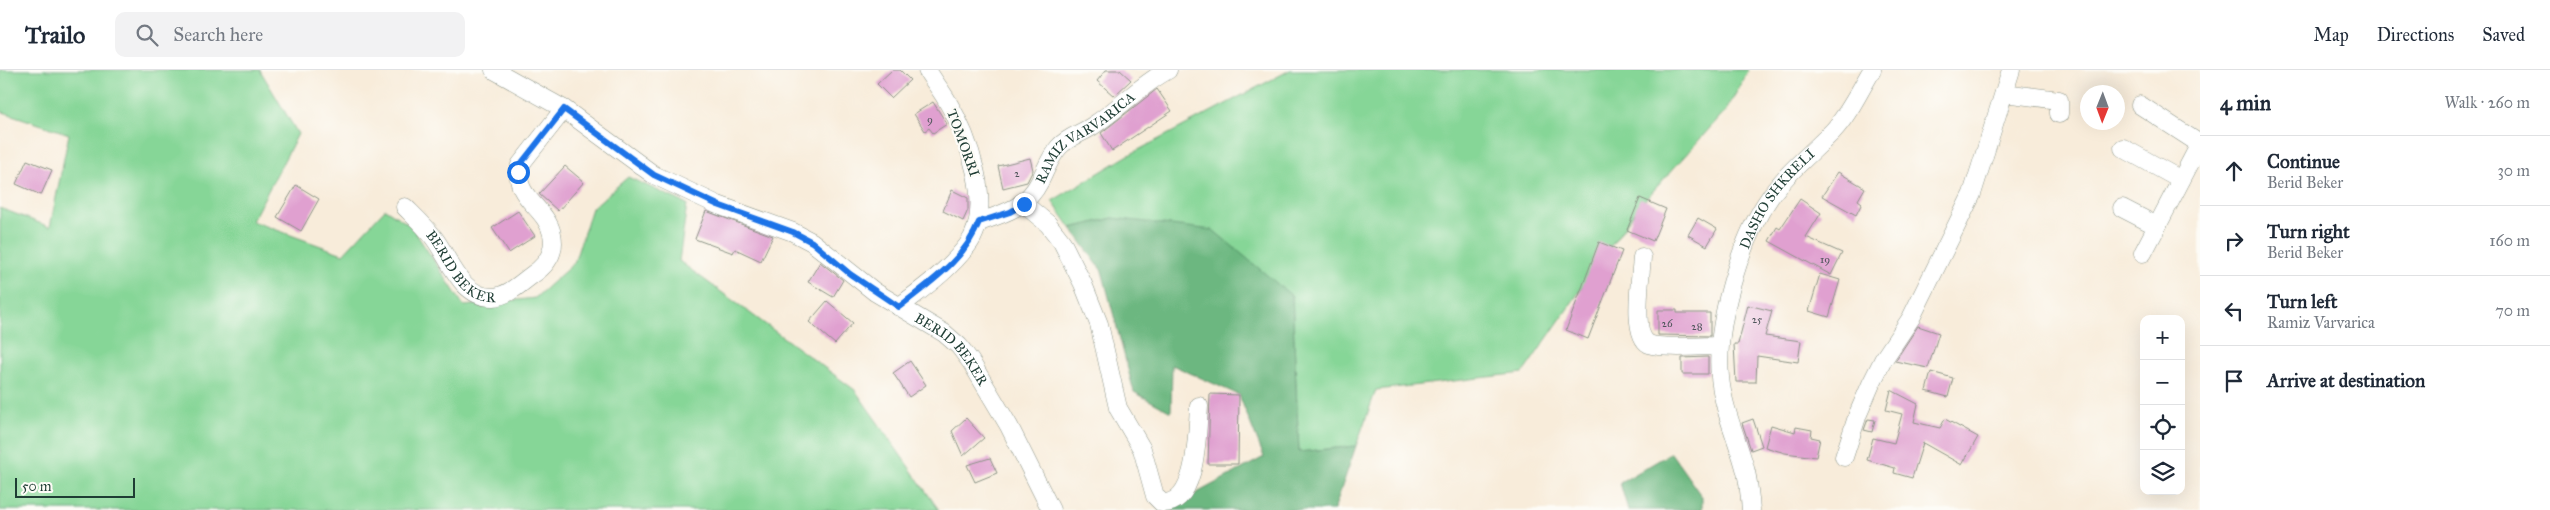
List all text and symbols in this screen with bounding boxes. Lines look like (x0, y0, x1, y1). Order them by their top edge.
search box (115, 12, 465, 57)
text: Trailo (25, 20, 85, 50)
icon: search (133, 21, 161, 49)
text: Search here (173, 23, 263, 46)
text: Map (2313, 24, 2349, 46)
text: Directions (2377, 24, 2454, 46)
text: Saved (2482, 24, 2525, 46)
north arrow (2080, 85, 2125, 130)
street label: RAMIZ VARVARICA (1032, 88, 1139, 186)
text: 4 min (2220, 90, 2271, 116)
text: Walk · 260 m (2444, 93, 2530, 112)
street label: TOMORRI (943, 107, 983, 179)
house number: 9 (927, 113, 933, 126)
street label: DASHO SHKRELI (1736, 145, 1818, 251)
text: Continue (2267, 150, 2340, 173)
icon: ahead (2220, 157, 2248, 185)
route start (507, 161, 530, 184)
text: 30 m (2497, 161, 2530, 180)
house number: 2 (1014, 167, 1020, 180)
text: Berid Beker (2267, 173, 2343, 192)
route end (1013, 193, 1036, 216)
text: Turn right (2267, 220, 2350, 243)
street label: BERID BEKER (423, 227, 497, 306)
icon: right (2220, 227, 2248, 255)
text: 160 m (2489, 231, 2530, 250)
text: Berid Beker (2267, 243, 2343, 262)
house number: 19 (1820, 253, 1830, 266)
text: Turn left (2267, 290, 2337, 313)
icon: left (2220, 297, 2248, 325)
text: 70 m (2495, 301, 2530, 320)
street label: BERID BEKER (912, 309, 992, 390)
house number: 25 (1752, 313, 1762, 326)
text: Ramiz Varvarica (2267, 313, 2375, 332)
map controls (2140, 315, 2185, 495)
button: + (2140, 315, 2185, 360)
house number: 26 (1661, 317, 1673, 330)
house number: 28 (1691, 320, 1703, 333)
button: − (2140, 360, 2185, 405)
icon: arrive (2220, 367, 2248, 395)
text: Arrive at destination (2267, 369, 2425, 392)
button: locate (2140, 405, 2185, 450)
button: layers (2140, 450, 2185, 495)
scale bar (15, 475, 135, 498)
text: 50 m (22, 478, 51, 495)

